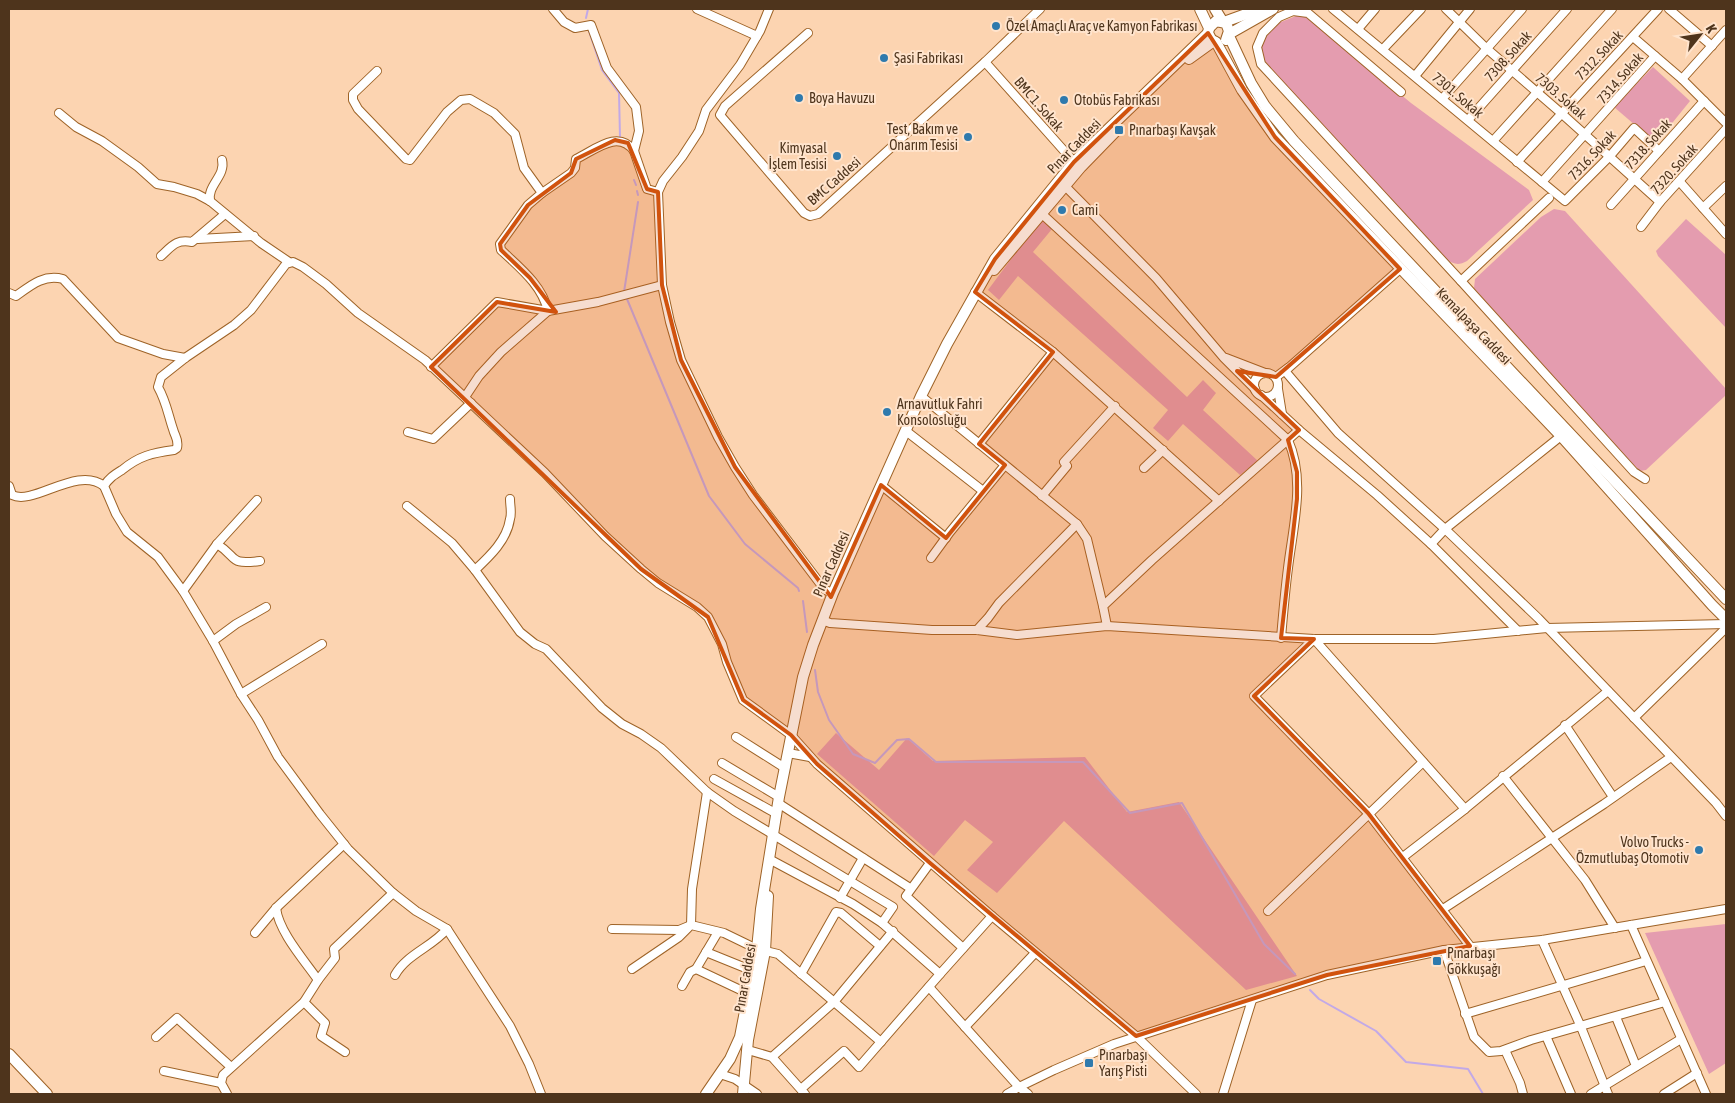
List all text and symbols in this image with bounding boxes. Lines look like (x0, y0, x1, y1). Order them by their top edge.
north arrow (1675, 10, 1725, 60)
place label: Özel Amaçlı Araç ve Kamyon Fabrikası (1006, 18, 1198, 34)
marker: Özel Amaçlı Araç ve Kamyon Fabrikası (990, 20, 1002, 32)
text: K (1703, 22, 1720, 36)
street label: 7312. Sokak (1572, 27, 1626, 83)
street label: 7308. Sokak (1481, 28, 1535, 84)
street label: 7314. Sokak (1594, 49, 1646, 107)
place label: Şasi Fabrikası (894, 50, 963, 66)
marker: Şasi Fabrikası (878, 52, 890, 64)
street label: 7301. Sokak (1429, 69, 1487, 121)
street label: 7303. Sokak (1532, 70, 1590, 122)
street label: BMC 1. Sokak (1011, 74, 1067, 134)
place label: Boya Havuzu (809, 90, 875, 106)
marker: Boya Havuzu (793, 92, 805, 104)
place label: Otobüs Fabrikası (1074, 92, 1160, 108)
marker: Otobüs Fabrikası (1058, 94, 1070, 106)
street label: Pınar Caddesi (1044, 115, 1104, 177)
street label: 7318. Sokak (1621, 116, 1675, 172)
place label: Test, Bakım ve Onarım Tesisi (887, 121, 958, 153)
place label: Pınarbaşı Kavşak (1129, 122, 1216, 138)
marker: Pınarbaşı Kavşak (1113, 124, 1125, 136)
street label: 7316. Sokak (1565, 127, 1619, 183)
marker: Test, Bakım ve Onarım Tesisi (962, 131, 974, 143)
place label: Kimyasal İşlem Tesisi (769, 140, 827, 172)
street label: 7320. Sokak (1647, 141, 1701, 197)
marker: Kimyasal İşlem Tesisi (831, 150, 843, 162)
street label: BMC Caddesi (804, 154, 864, 208)
place label: Cami (1072, 202, 1098, 218)
marker: Cami (1056, 204, 1068, 216)
street label: Kemalpaşa Caddesi (1433, 284, 1515, 368)
place label: Arnavutluk Fahri Konsolosluğu (897, 396, 982, 428)
marker: Arnavutluk Fahri Konsolosluğu (881, 406, 893, 418)
street label: Pınar Caddesi (810, 529, 852, 599)
place label: Volvo Trucks - Özmutlubaş Otomotiv (1576, 834, 1689, 866)
marker: Volvo Trucks - Özmutlubaş Otomotiv (1693, 844, 1705, 856)
street label: Pınar Caddesi (731, 942, 759, 1014)
place label: Pınarbaşı Gökkuşağı (1447, 945, 1501, 977)
marker: Pınarbaşı Gökkuşağı (1431, 955, 1443, 967)
place label: Pınarbaşı Yarış Pisti (1099, 1047, 1148, 1079)
marker: Pınarbaşı Yarış Pisti (1083, 1057, 1095, 1069)

